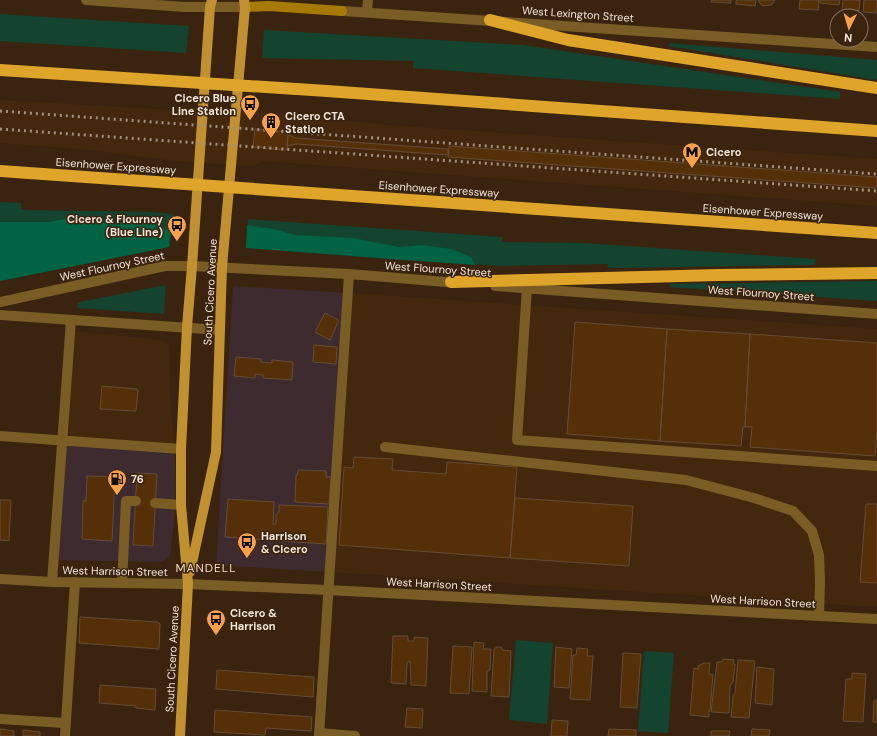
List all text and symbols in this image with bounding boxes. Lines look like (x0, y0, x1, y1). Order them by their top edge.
street label: West Lexington Street (522, 3, 634, 25)
north arrow (829, 8, 869, 48)
text: N (844, 31, 853, 45)
place label: Cicero Blue Line Station (172, 91, 236, 118)
bus stop icon: Cicero Blue Line Station (239, 93, 261, 121)
place label: Cicero CTA Station (285, 109, 345, 136)
building icon: Cicero CTA Station (260, 111, 282, 139)
metro station icon: Cicero (681, 141, 703, 169)
place label: Cicero (706, 145, 742, 159)
street label: Eisenhower Expressway (55, 155, 177, 177)
street label: Eisenhower Expressway (378, 178, 500, 200)
street label: Eisenhower Expressway (702, 201, 824, 223)
place label: Cicero & Flournoy (Blue Line) (67, 212, 163, 239)
bus stop icon: Cicero & Flournoy (Blue Line) (166, 214, 188, 242)
street label: South Cicero Avenue (200, 238, 220, 346)
street label: West Flournoy Street (58, 248, 166, 284)
street label: West Flournoy Street (384, 258, 492, 280)
street label: West Flournoy Street (707, 282, 815, 304)
fuel station icon: 76 (106, 468, 128, 496)
place label: 76 (131, 472, 144, 486)
place label: Harrison & Cicero (261, 529, 308, 556)
bus stop icon: Harrison & Cicero (236, 531, 258, 559)
district label: MANDELL (175, 560, 237, 576)
street label: West Harrison Street (62, 563, 168, 579)
street label: West Harrison Street (386, 574, 492, 594)
street label: West Harrison Street (710, 591, 816, 611)
street label: South Cicero Avenue (162, 605, 182, 713)
place label: Cicero & Harrison (230, 606, 277, 633)
bus stop icon: Cicero & Harrison (205, 608, 227, 636)

